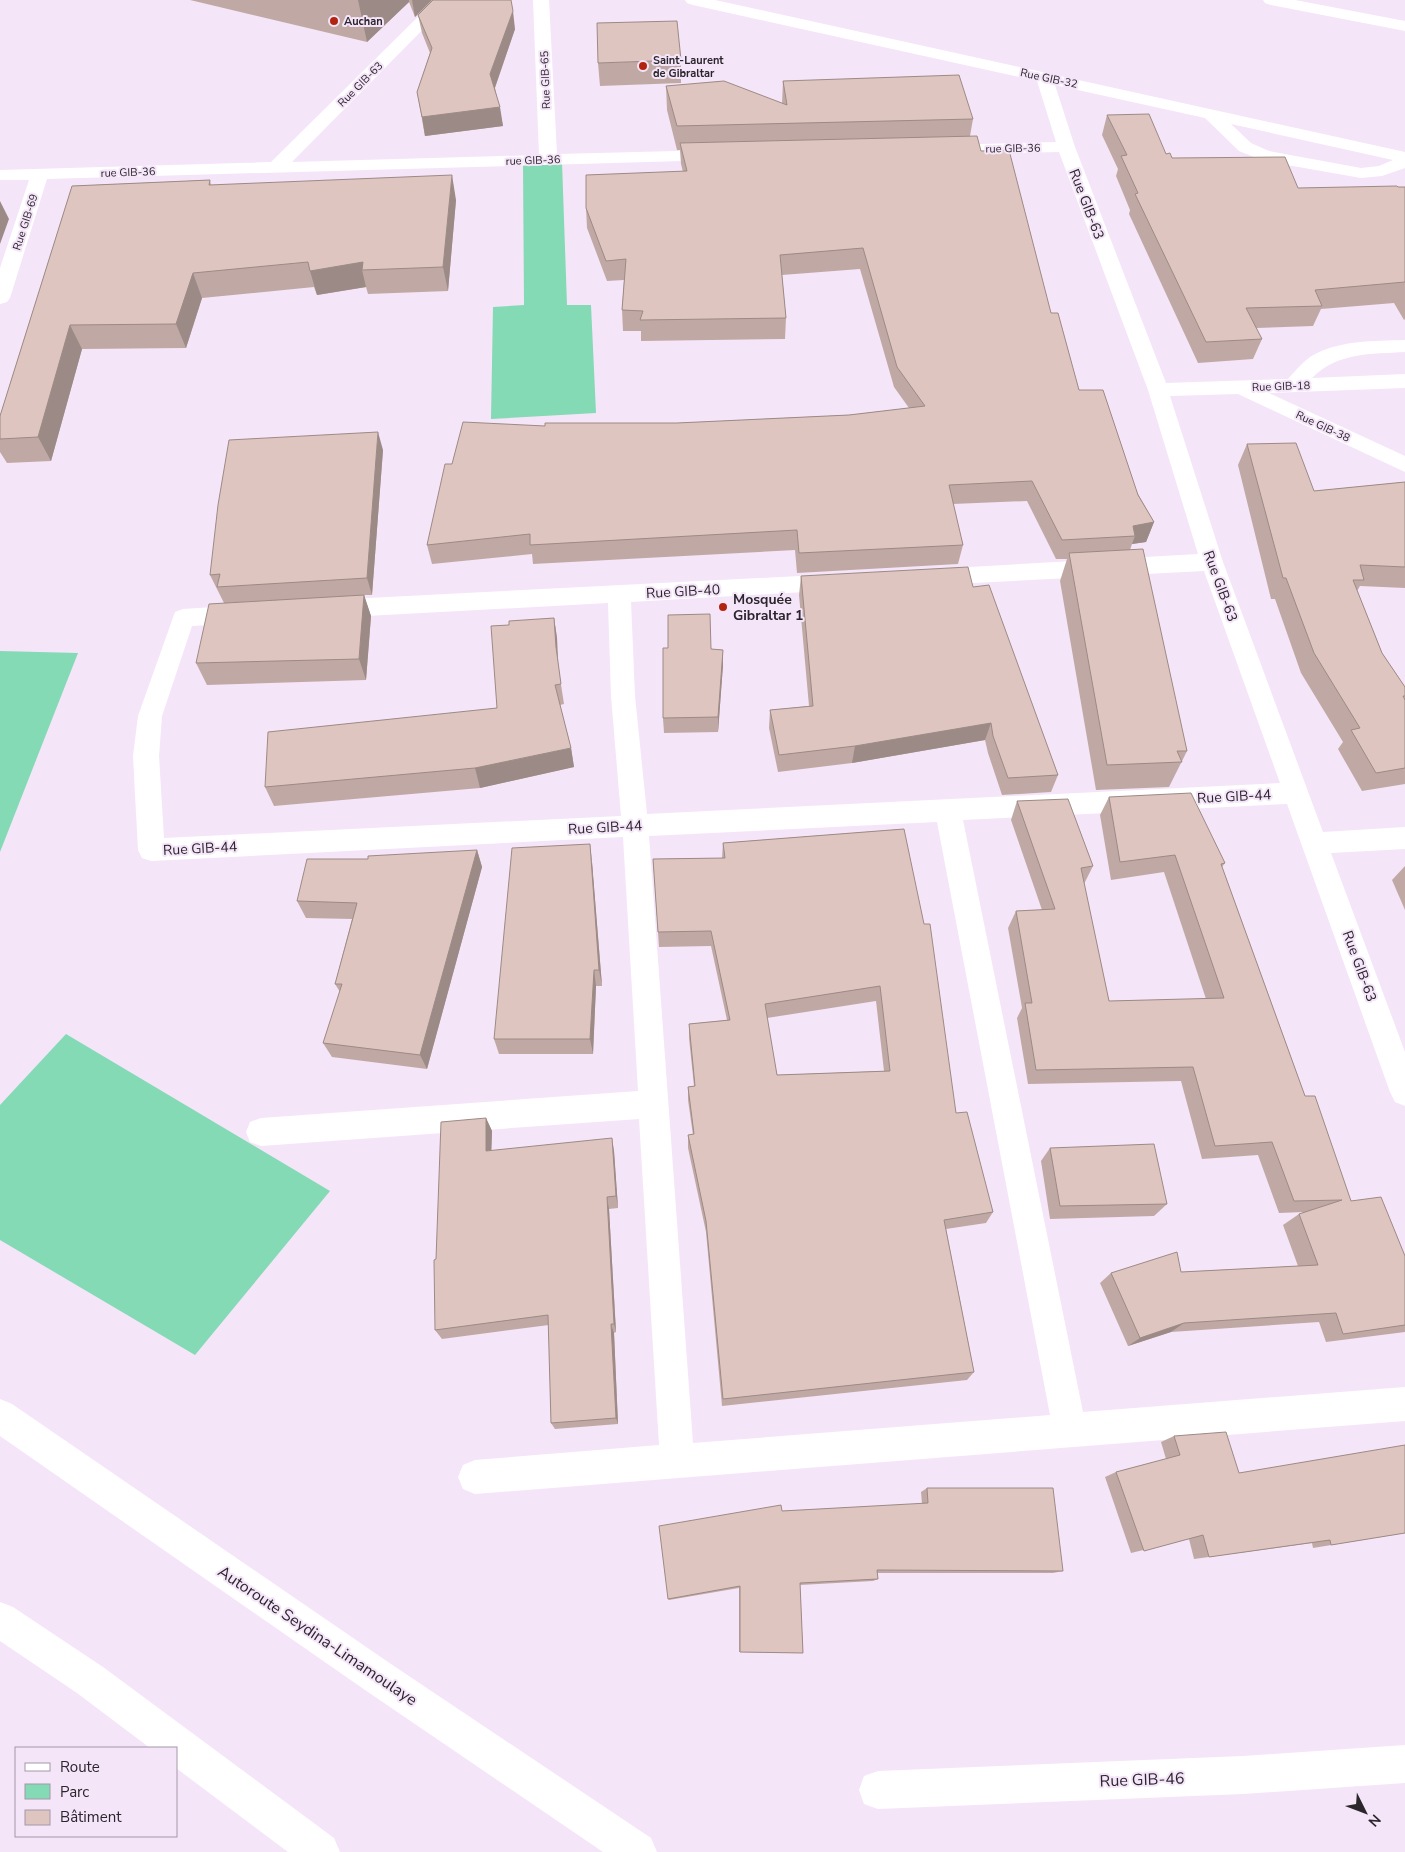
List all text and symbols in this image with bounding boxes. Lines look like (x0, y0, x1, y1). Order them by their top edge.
place label: Auchan (344, 14, 383, 29)
marker: Auchan (328, 15, 340, 27)
street label: Rue GIB-65 (537, 50, 554, 109)
place label: Saint-Laurent de Gibraltar (653, 53, 724, 81)
street label: Rue GIB-63 (334, 58, 386, 110)
marker: Saint-Laurent de Gibraltar (637, 60, 649, 72)
street label: Rue GIB-32 (1019, 65, 1079, 92)
street label: rue GIB-36 (985, 141, 1041, 156)
street label: rue GIB-36 (505, 152, 561, 169)
street label: rue GIB-36 (100, 164, 156, 181)
street label: Rue GIB-63 (1064, 166, 1109, 242)
street label: Rue GIB-69 (9, 192, 42, 252)
street label: Rue GIB-18 (1252, 378, 1311, 395)
street label: Rue GIB-38 (1293, 407, 1353, 446)
street label: Rue GIB-63 (1199, 548, 1242, 624)
street label: Rue GIB-40 (645, 580, 721, 603)
place label: Mosquée Gibraltar 1 (733, 590, 803, 625)
marker: Mosquée Gibraltar 1 (717, 601, 729, 613)
street label: Rue GIB-44 (1196, 785, 1272, 808)
street label: Rue GIB-44 (567, 816, 643, 839)
street label: Rue GIB-44 (162, 837, 238, 860)
street label: Rue GIB-63 (1338, 928, 1381, 1004)
street label: Autoroute Seydina-Limamoulaye (213, 1561, 422, 1711)
legend (15, 1747, 178, 1837)
text: Route (60, 1757, 100, 1777)
street label: Rue GIB-46 (1099, 1768, 1185, 1792)
text: Parc (60, 1782, 89, 1802)
north arrow (1340, 1787, 1390, 1837)
text: Bâtiment (60, 1807, 122, 1827)
text: N (1364, 1810, 1385, 1831)

